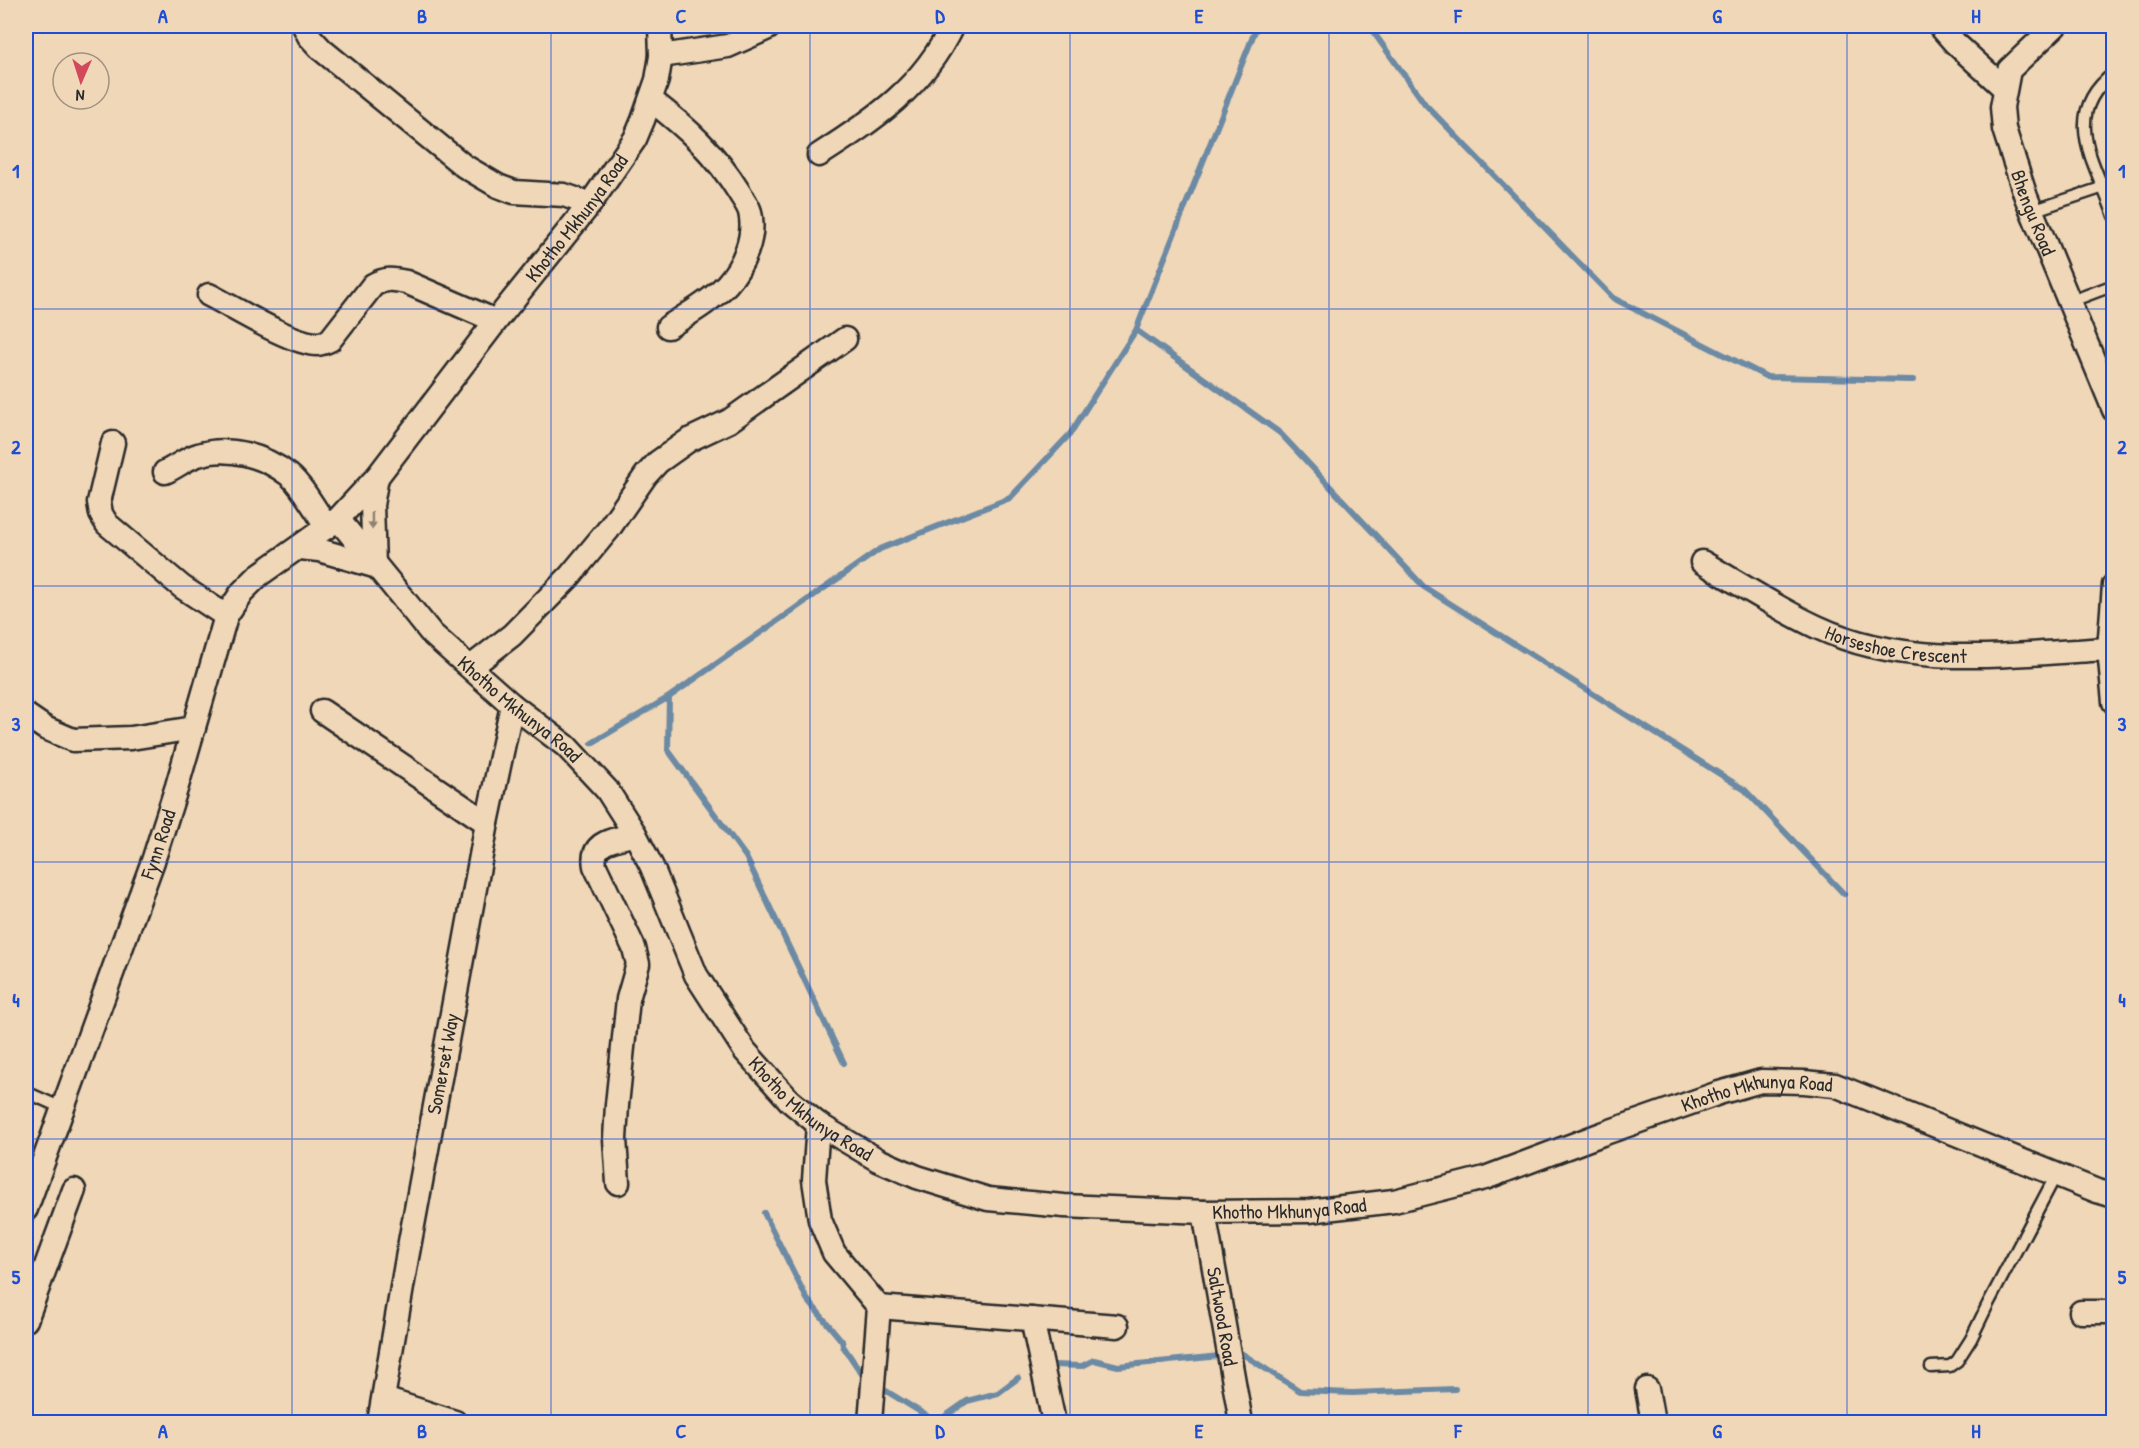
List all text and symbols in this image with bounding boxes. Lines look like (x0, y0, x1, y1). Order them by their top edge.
text: A (158, 2, 168, 29)
text: B (417, 2, 427, 29)
text: C (676, 2, 687, 29)
text: D (935, 2, 945, 29)
text: E (1195, 2, 1204, 29)
text: F (1453, 2, 1463, 29)
text: G (1712, 2, 1722, 29)
text: H (1971, 2, 1981, 29)
north arrow (51, 51, 111, 111)
text: N (75, 85, 85, 107)
street label: Khotho Mkhunya Road (519, 148, 634, 287)
text: 1 (12, 157, 20, 184)
text: 1 (2118, 157, 2126, 184)
street label: Bhengu Road (2005, 166, 2063, 260)
text: 2 (11, 433, 21, 460)
text: 2 (2117, 433, 2127, 460)
one-way arrow (367, 512, 377, 531)
street label: Horseshoe Crescent (1821, 618, 1968, 669)
street label: Khotho Mkhunya Road (452, 649, 589, 768)
text: 3 (12, 710, 21, 737)
text: 3 (2118, 710, 2127, 737)
street label: Fynn Road (133, 806, 182, 883)
text: 4 (12, 986, 20, 1013)
text: 4 (2118, 986, 2126, 1013)
street label: Somerset Way (420, 1011, 465, 1116)
street label: Khotho Mkhunya Road (743, 1050, 878, 1167)
street label: Khotho Mkhunya Road (1677, 1067, 1834, 1118)
street label: Khotho Mkhunya Road (1212, 1190, 1368, 1225)
text: 5 (12, 1263, 21, 1290)
text: 5 (2118, 1263, 2127, 1290)
street label: Saltwood Road (1201, 1265, 1245, 1368)
text: A (158, 1417, 168, 1444)
text: B (417, 1417, 427, 1444)
text: C (676, 1417, 687, 1444)
text: D (935, 1417, 945, 1444)
text: E (1195, 1417, 1204, 1444)
text: F (1453, 1417, 1463, 1444)
text: G (1712, 1417, 1722, 1444)
text: H (1971, 1417, 1981, 1444)

